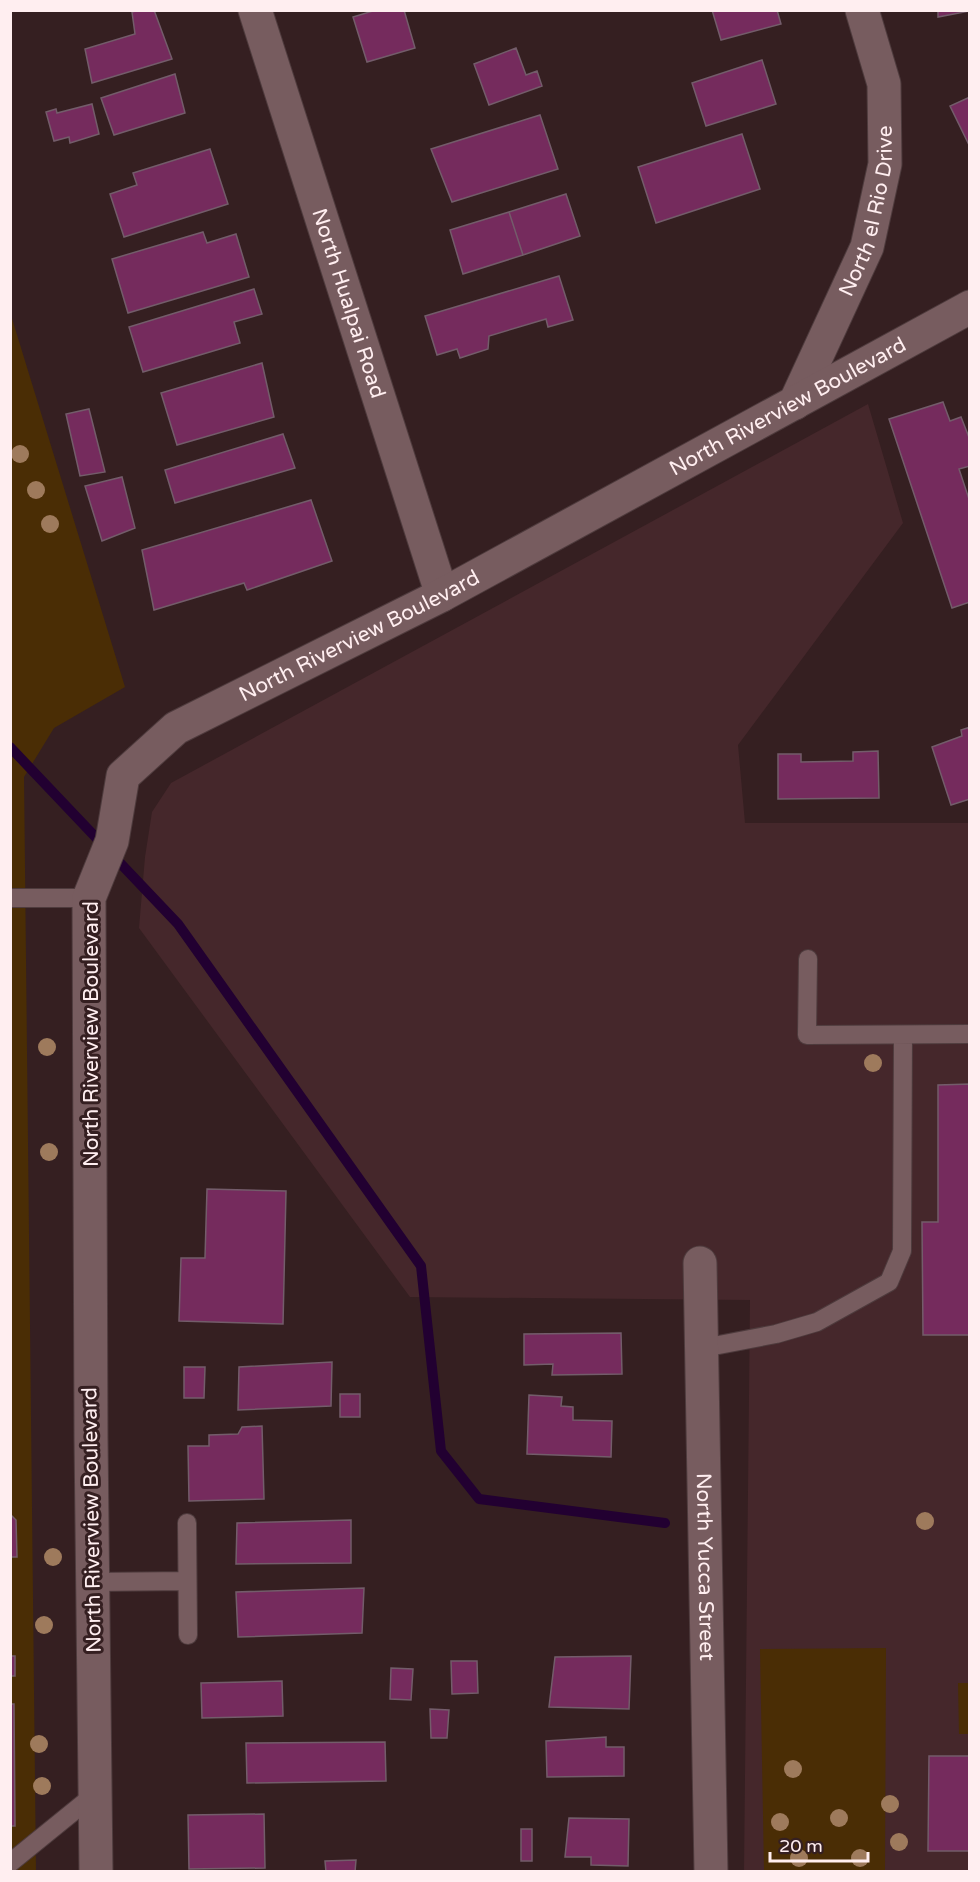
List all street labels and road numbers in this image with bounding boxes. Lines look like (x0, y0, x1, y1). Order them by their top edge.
street label: North el Rio Drive (833, 125, 898, 300)
street label: North Hualpai Road (307, 205, 391, 401)
street label: North Riverview Boulevard (665, 332, 910, 481)
street label: North Riverview Boulevard (235, 565, 484, 707)
street label: North Riverview Boulevard (79, 901, 104, 1167)
street label: North Riverview Boulevard (77, 1387, 107, 1653)
street label: North Yucca Street (691, 1473, 720, 1661)

